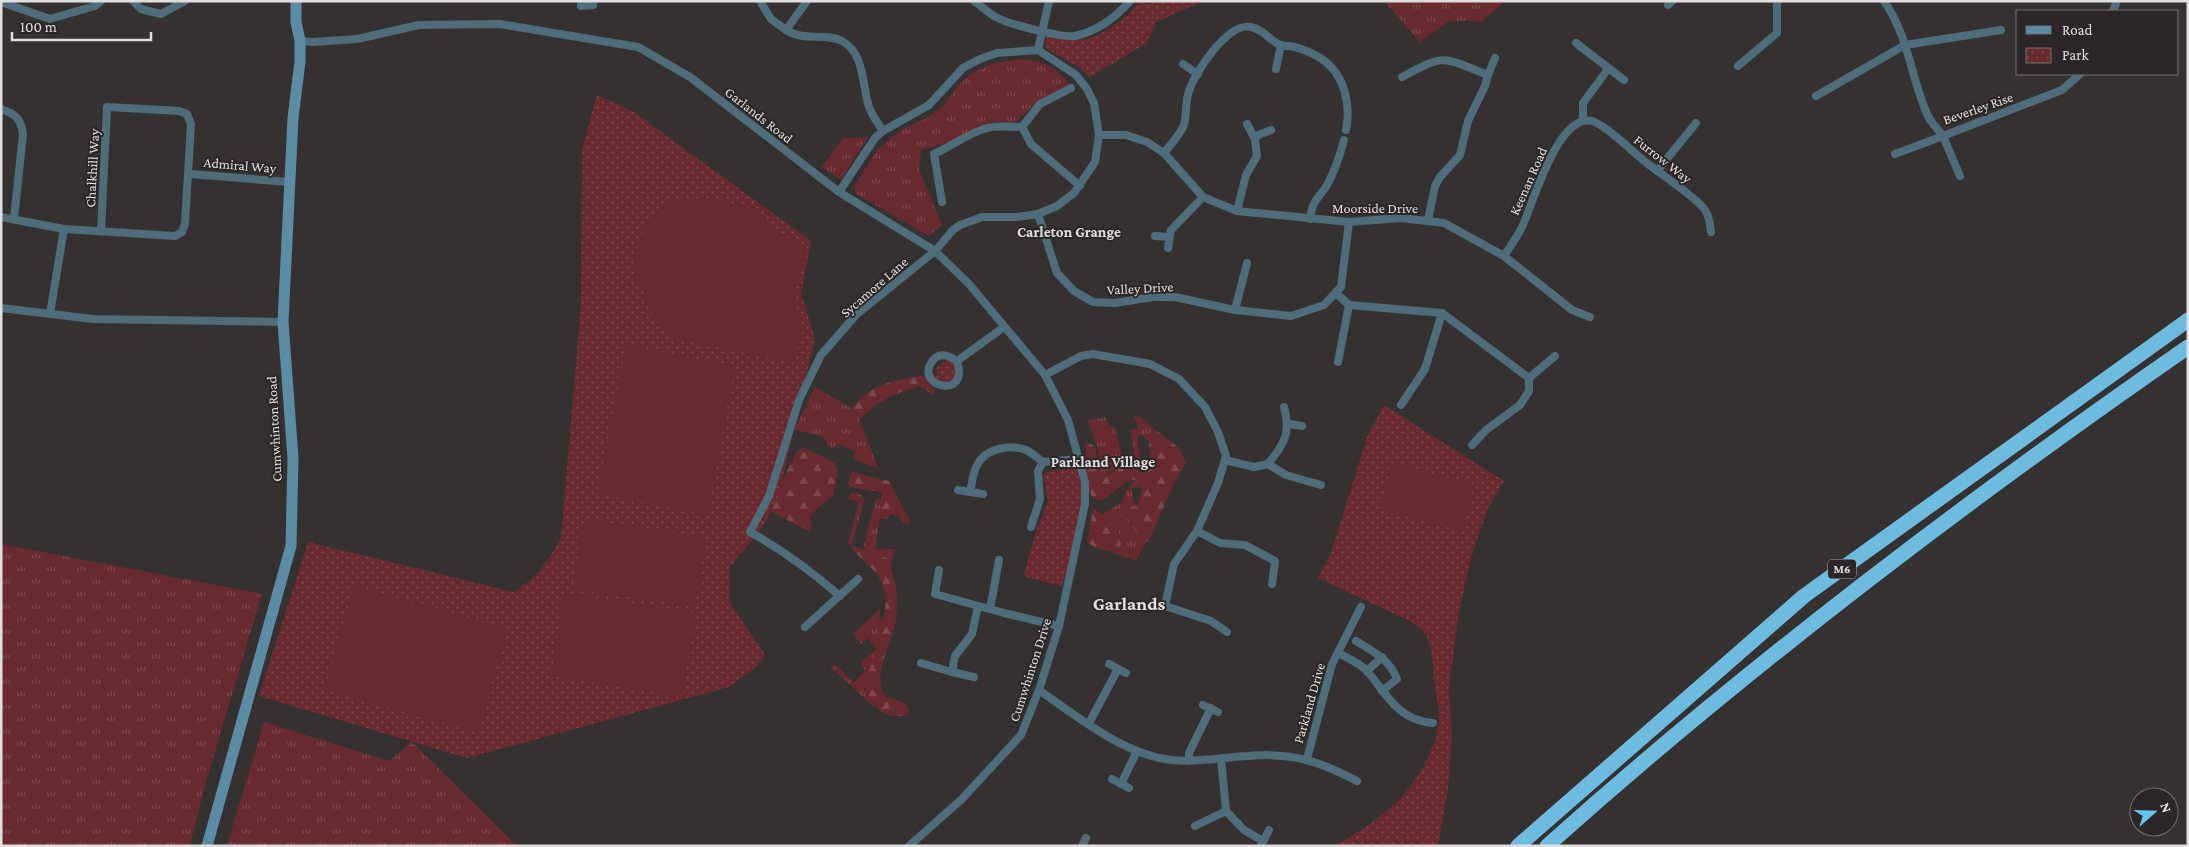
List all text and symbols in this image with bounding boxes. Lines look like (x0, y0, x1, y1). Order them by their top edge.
scale bar (12, 10, 151, 42)
legend (2016, 10, 2179, 75)
text: 100 m (20, 19, 57, 35)
text: Road (2062, 22, 2093, 38)
text: Park (2062, 47, 2089, 63)
street label: Garlands Road (722, 84, 797, 147)
street label: Beverley Rise (1941, 89, 2015, 127)
street label: Chalkhill Way (82, 128, 102, 208)
street label: Furrow Way (1631, 132, 1695, 187)
street label: Keenan Road (1506, 144, 1550, 217)
street label: Admiral Way (203, 154, 278, 176)
street label: Moorside Drive (1332, 200, 1418, 216)
district label: Carleton Grange (1017, 224, 1121, 240)
street label: Sycamore Lane (837, 253, 911, 321)
street label: Valley Drive (1106, 278, 1174, 298)
street label: Cumwhinton Road (263, 375, 285, 482)
district label: Parkland Village (1051, 454, 1155, 470)
road number: M6 (1828, 560, 1856, 578)
district label: Garlands (1093, 593, 1166, 614)
street label: Cumwhinton Drive (1006, 616, 1054, 724)
street label: Parkland Drive (1290, 661, 1328, 745)
north arrow (2129, 787, 2179, 837)
text: N (2157, 800, 2176, 815)

